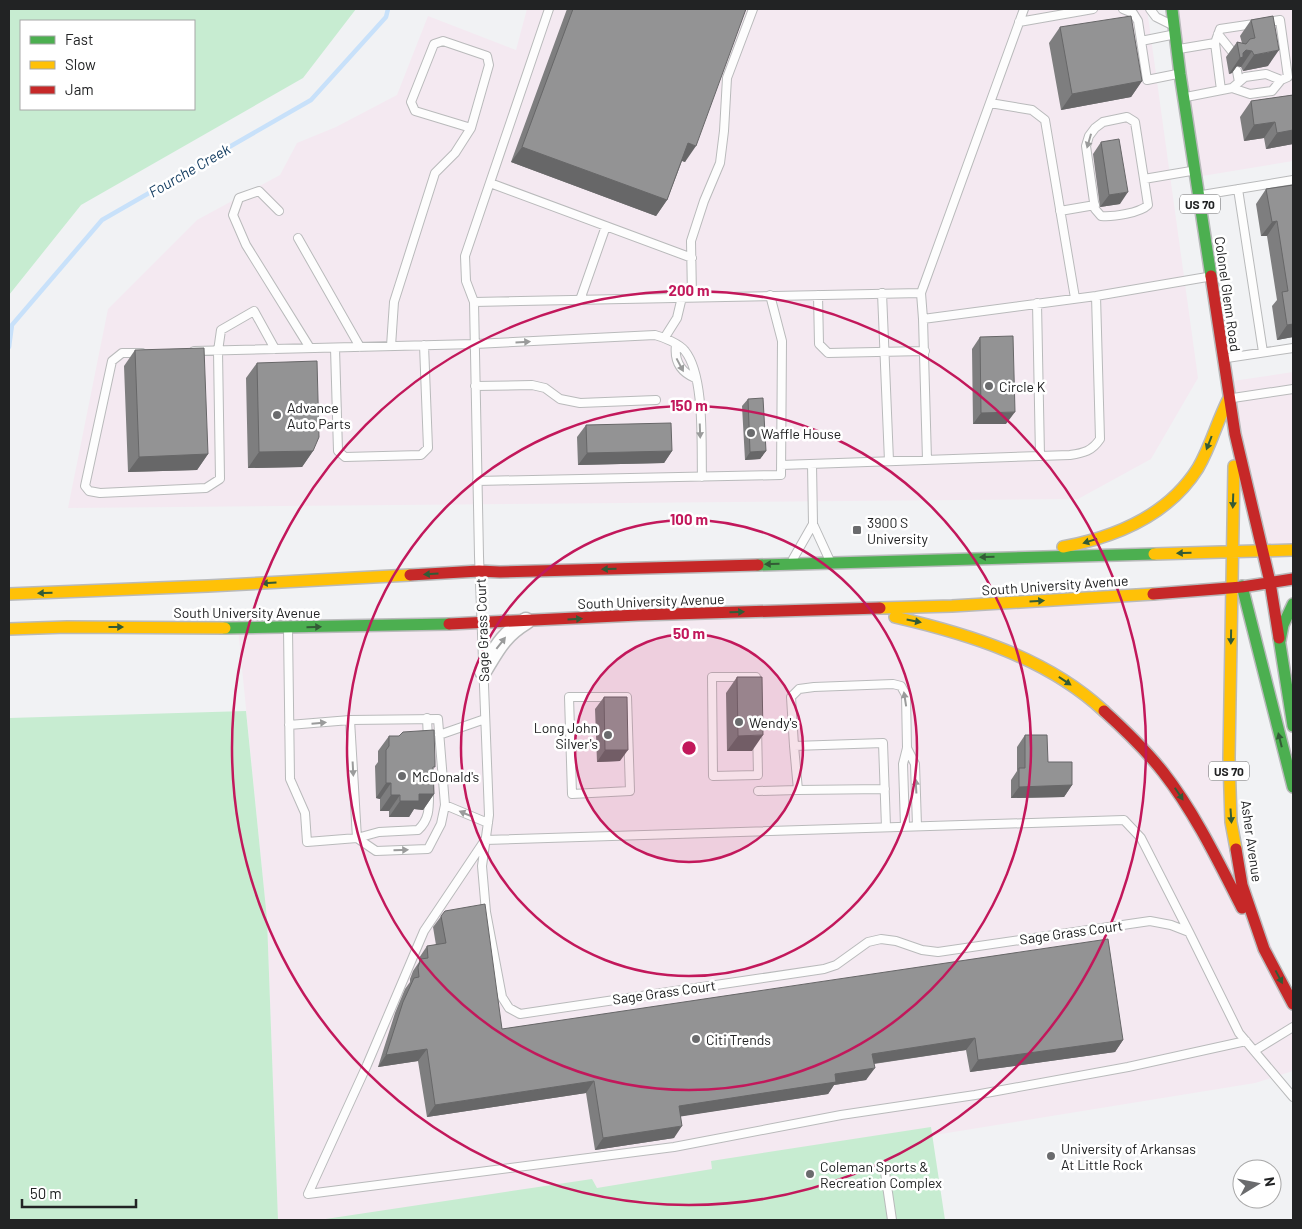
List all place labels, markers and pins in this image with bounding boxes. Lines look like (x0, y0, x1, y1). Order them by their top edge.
place label: Circle K (999, 378, 1046, 395)
marker: Circle K (983, 380, 995, 392)
place label: Advance Auto Parts (287, 399, 351, 432)
marker: Advance Auto Parts (271, 409, 283, 421)
place label: Waffle House (761, 425, 841, 442)
marker: Waffle House (745, 427, 757, 439)
place label: 3900 S University (867, 514, 929, 547)
marker: 3900 S University (851, 524, 863, 536)
place label: Wendy's (749, 714, 798, 731)
marker: Wendy's (733, 716, 745, 728)
place label: Long John Silver's (534, 719, 598, 752)
marker: Long John Silver's (602, 729, 614, 741)
centre of rings (680, 739, 698, 757)
place label: McDonald's (412, 768, 480, 785)
marker: McDonald's (396, 770, 408, 782)
place label: Citi Trends (706, 1031, 771, 1048)
marker: Citi Trends (690, 1033, 702, 1045)
place label: University of Arkansas At Little Rock (1061, 1140, 1196, 1173)
marker: University of Arkansas At Little Rock (1045, 1150, 1057, 1162)
place label: Coleman Sports & Recreation Complex (820, 1158, 942, 1191)
marker: Coleman Sports & Recreation Complex (804, 1168, 816, 1180)

